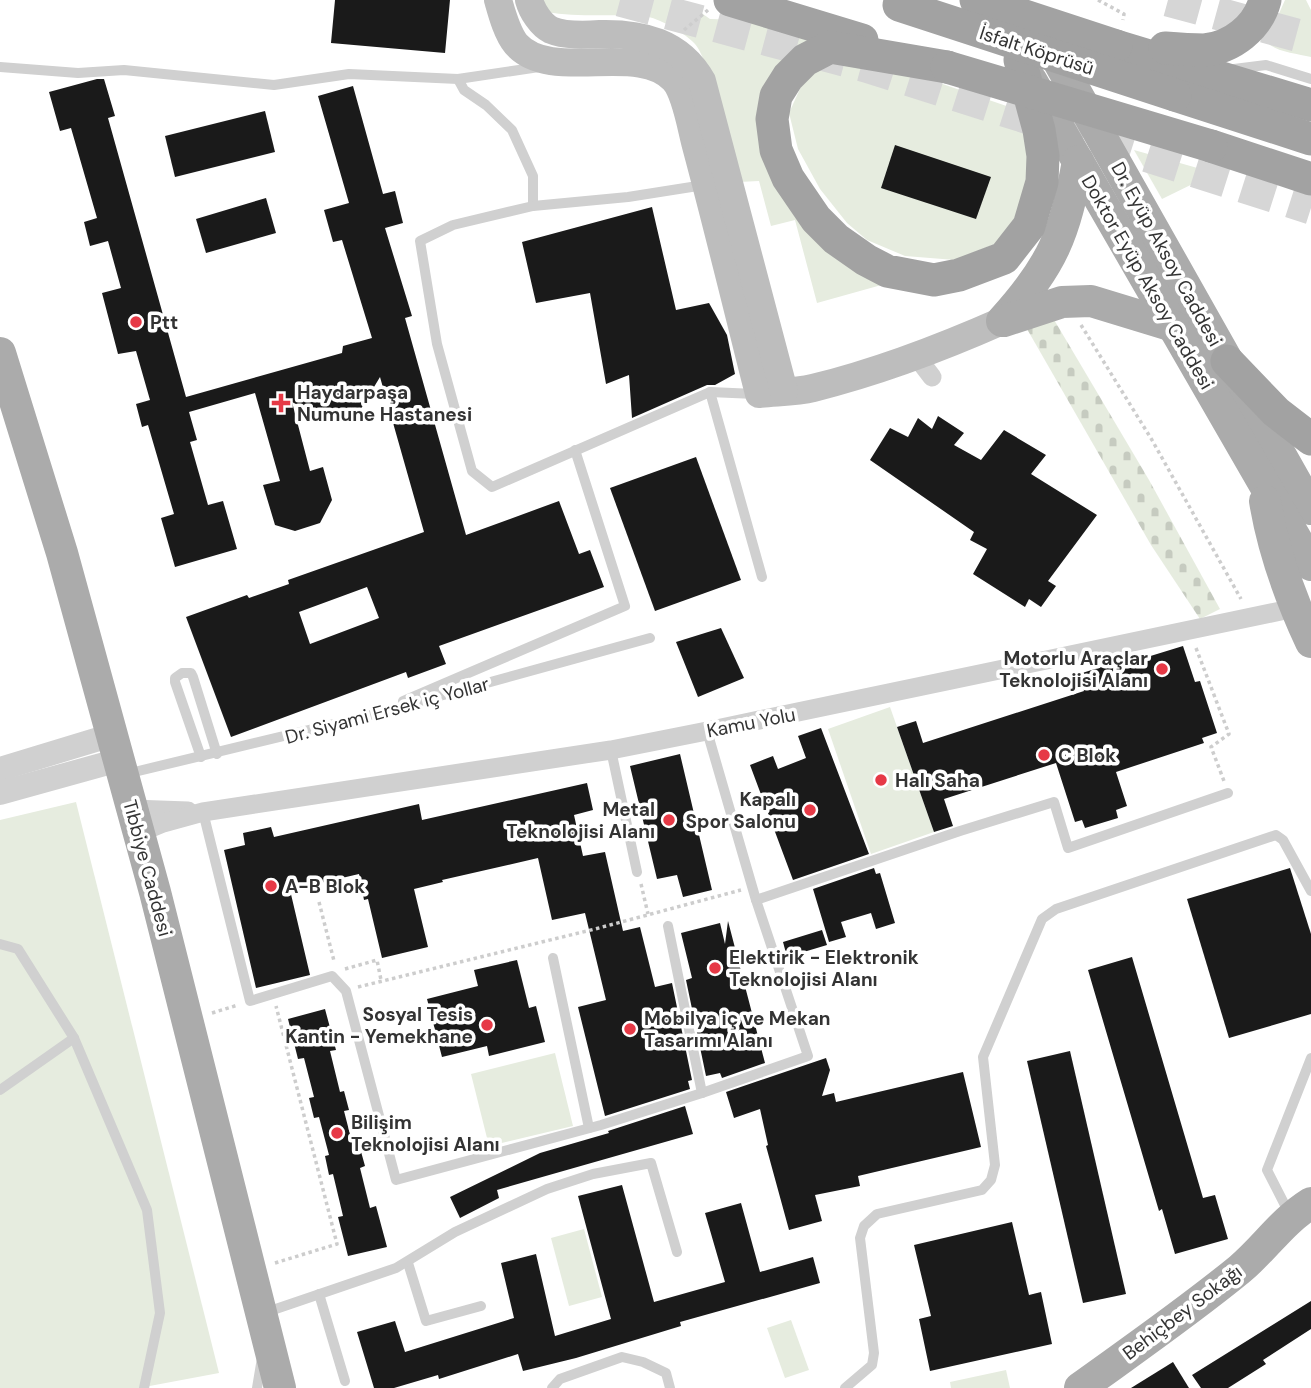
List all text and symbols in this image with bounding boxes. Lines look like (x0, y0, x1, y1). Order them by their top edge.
street label: İsfalt Köprüsü (976, 20, 1097, 81)
street label: Dr. Eyüp Aksoy Caddesi (1105, 158, 1228, 351)
street label: Doktor Eyüp Aksoy Caddesi (1076, 171, 1219, 394)
place label: Ptt (150, 310, 178, 335)
marker: Ptt (128, 314, 144, 330)
place label: Haydarpaşa Numune Hastanesi (297, 380, 472, 427)
marker: Haydarpaşa Numune Hastanesi (271, 393, 291, 413)
place label: Motorlu Araçlar Teknolojisi Alanı (999, 646, 1148, 693)
marker: Motorlu Araçlar Teknolojisi Alanı (1154, 661, 1170, 677)
street label: Dr. Siyami Ersek iç Yollar (282, 671, 492, 750)
street label: Kamu Yolu (705, 702, 797, 743)
place label: C Blok (1058, 743, 1116, 768)
marker: C Blok (1036, 747, 1052, 763)
place label: Halı Saha (895, 768, 980, 793)
marker: Halı Saha (873, 772, 889, 788)
place label: Kapalı Spor Salonu (686, 787, 796, 834)
street label: Tıbbiye Caddesi (117, 797, 178, 939)
place label: Metal Teknolojisi Alanı (506, 797, 655, 844)
marker: Kapalı Spor Salonu (802, 802, 818, 818)
marker: Metal Teknolojisi Alanı (661, 812, 677, 828)
place label: A-B Blok (285, 874, 365, 899)
marker: A-B Blok (263, 878, 279, 894)
place label: Elektirik - Elektronik Teknolojisi Alanı (729, 945, 919, 992)
marker: Elektirik - Elektronik Teknolojisi Alanı (707, 960, 723, 976)
place label: Sosyal Tesis Kantin - Yemekhane (285, 1002, 473, 1049)
place label: Mobilya iç ve Mekan Tasarımı Alanı (644, 1006, 831, 1053)
marker: Sosyal Tesis Kantin - Yemekhane (479, 1017, 495, 1033)
marker: Mobilya iç ve Mekan Tasarımı Alanı (622, 1021, 638, 1037)
place label: Bilişim Teknolojisi Alanı (351, 1110, 500, 1157)
marker: Bilişim Teknolojisi Alanı (329, 1125, 345, 1141)
street label: Behiçbey Sokağı (1117, 1259, 1247, 1366)

